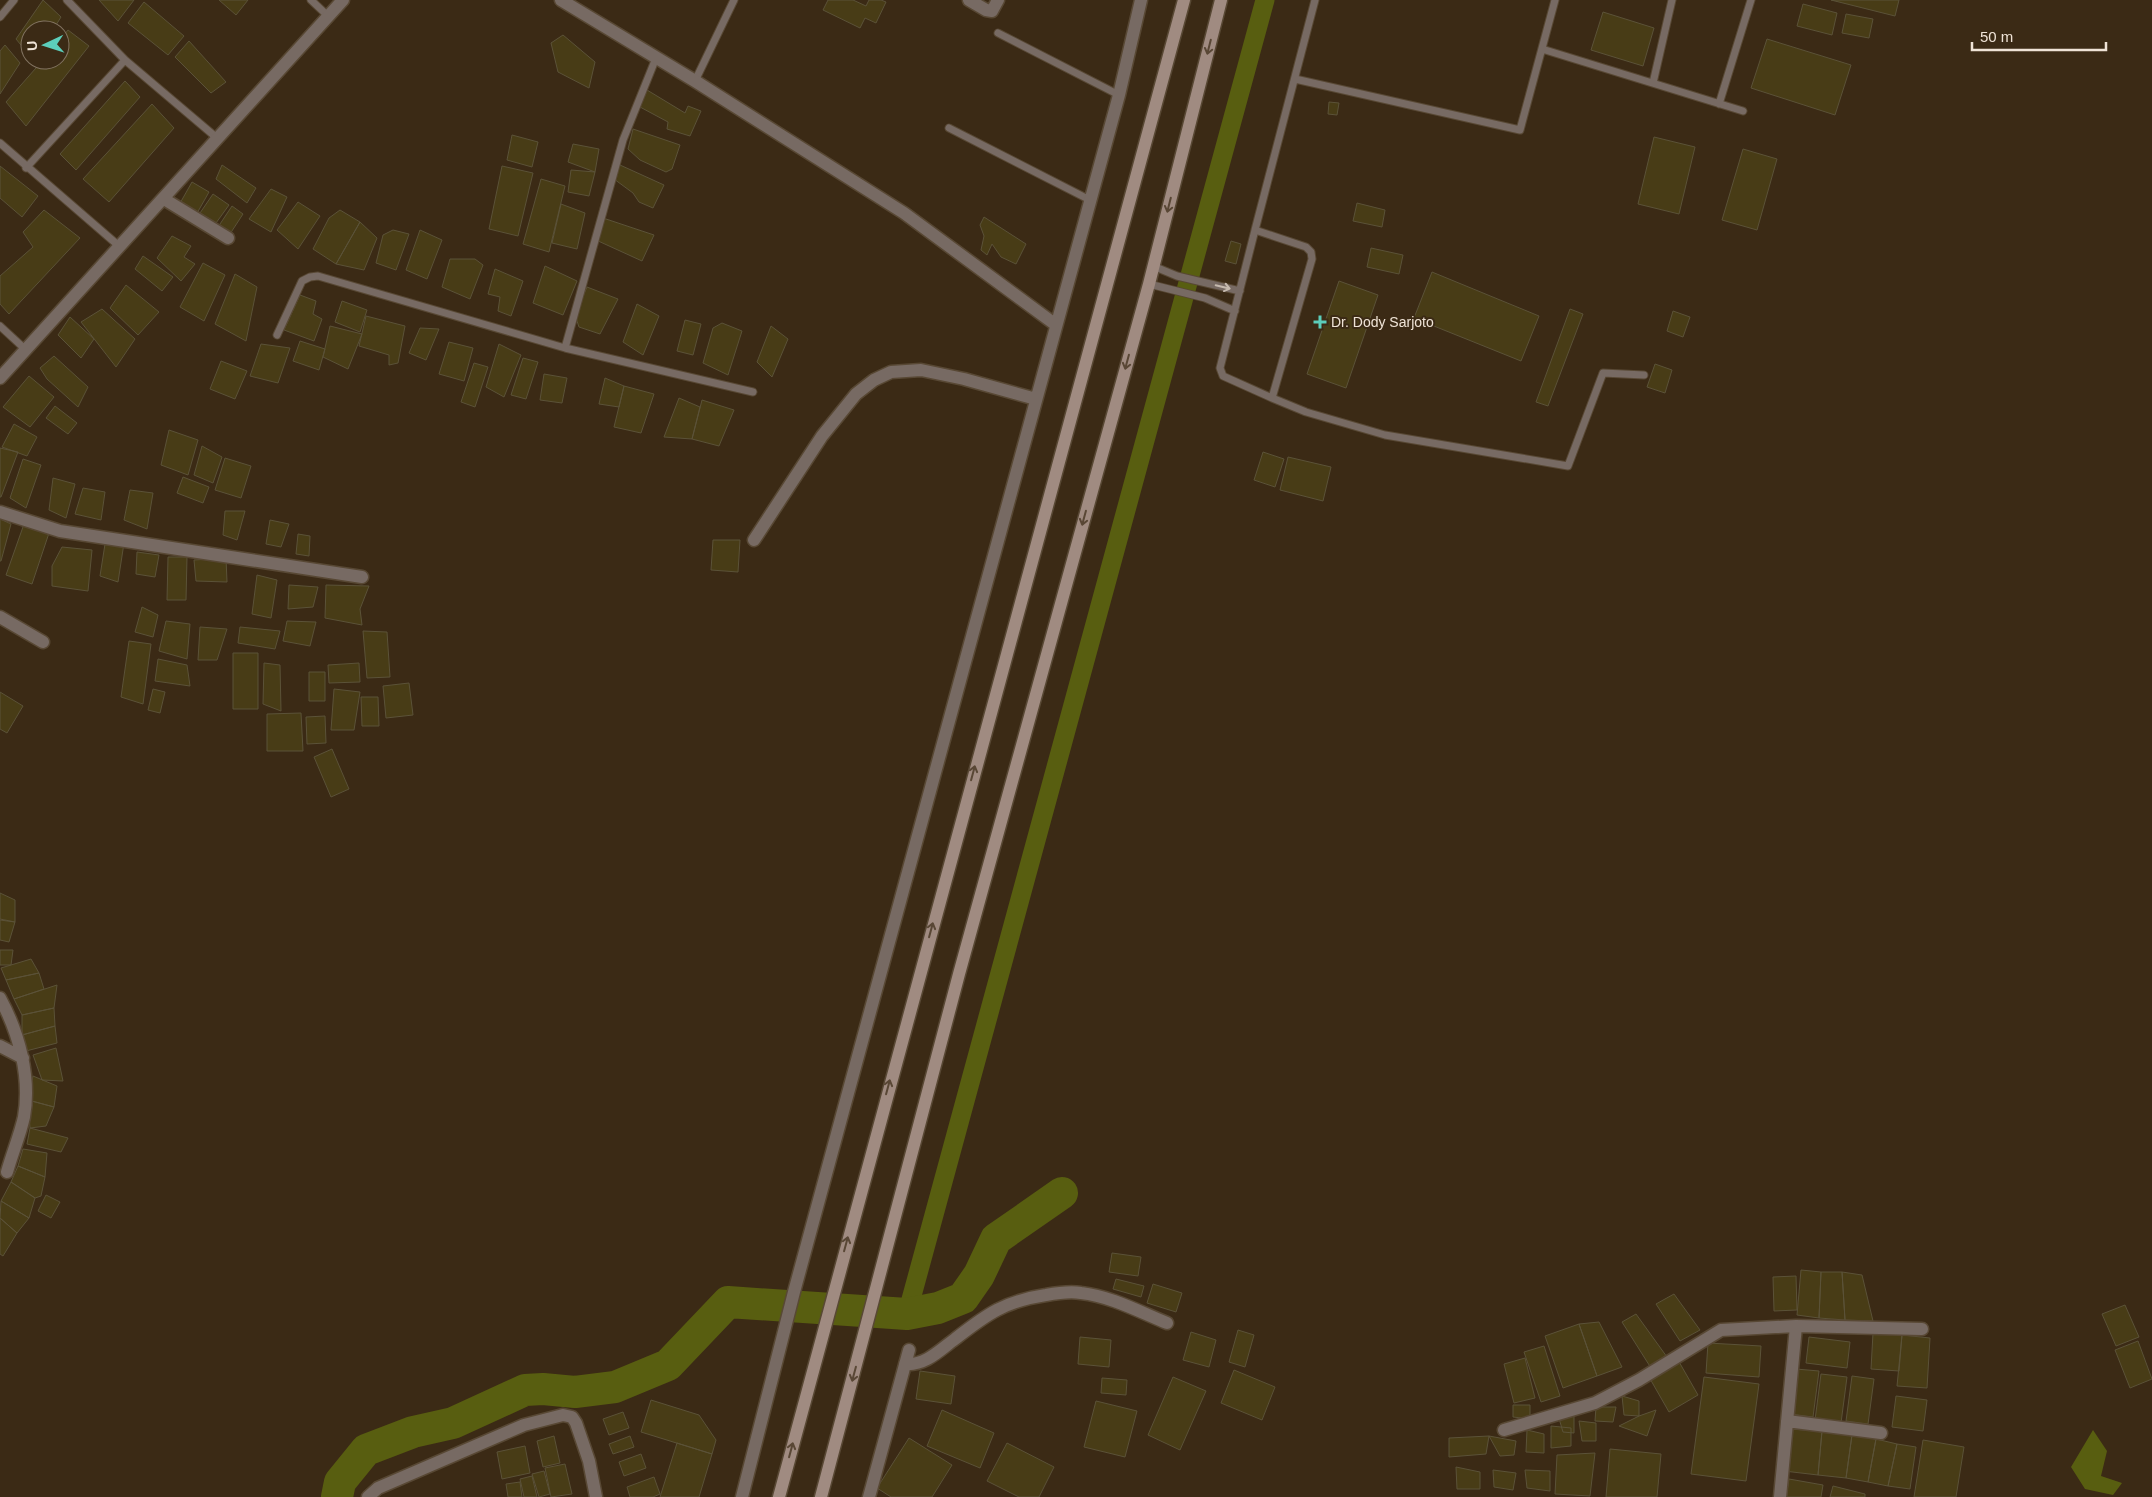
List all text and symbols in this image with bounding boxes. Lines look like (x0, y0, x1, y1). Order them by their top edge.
north arrow (20, 20, 70, 70)
scale bar (1972, 20, 2106, 52)
text: 50 m (1980, 28, 2013, 45)
one-way arrow (1204, 39, 1213, 55)
text: U (24, 40, 40, 52)
one-way arrow (1164, 196, 1173, 212)
one-way arrow (1215, 283, 1231, 292)
place label: Dr. Dody Sarjoto (1331, 314, 1434, 330)
marker: Dr. Dody Sarjoto (1313, 315, 1327, 329)
one-way arrow (1122, 353, 1132, 369)
one-way arrow (1079, 510, 1088, 526)
one-way arrow (969, 766, 979, 782)
one-way arrow (926, 923, 936, 939)
one-way arrow (884, 1080, 894, 1096)
one-way arrow (842, 1236, 851, 1252)
one-way arrow (849, 1366, 858, 1382)
one-way arrow (787, 1442, 797, 1458)

